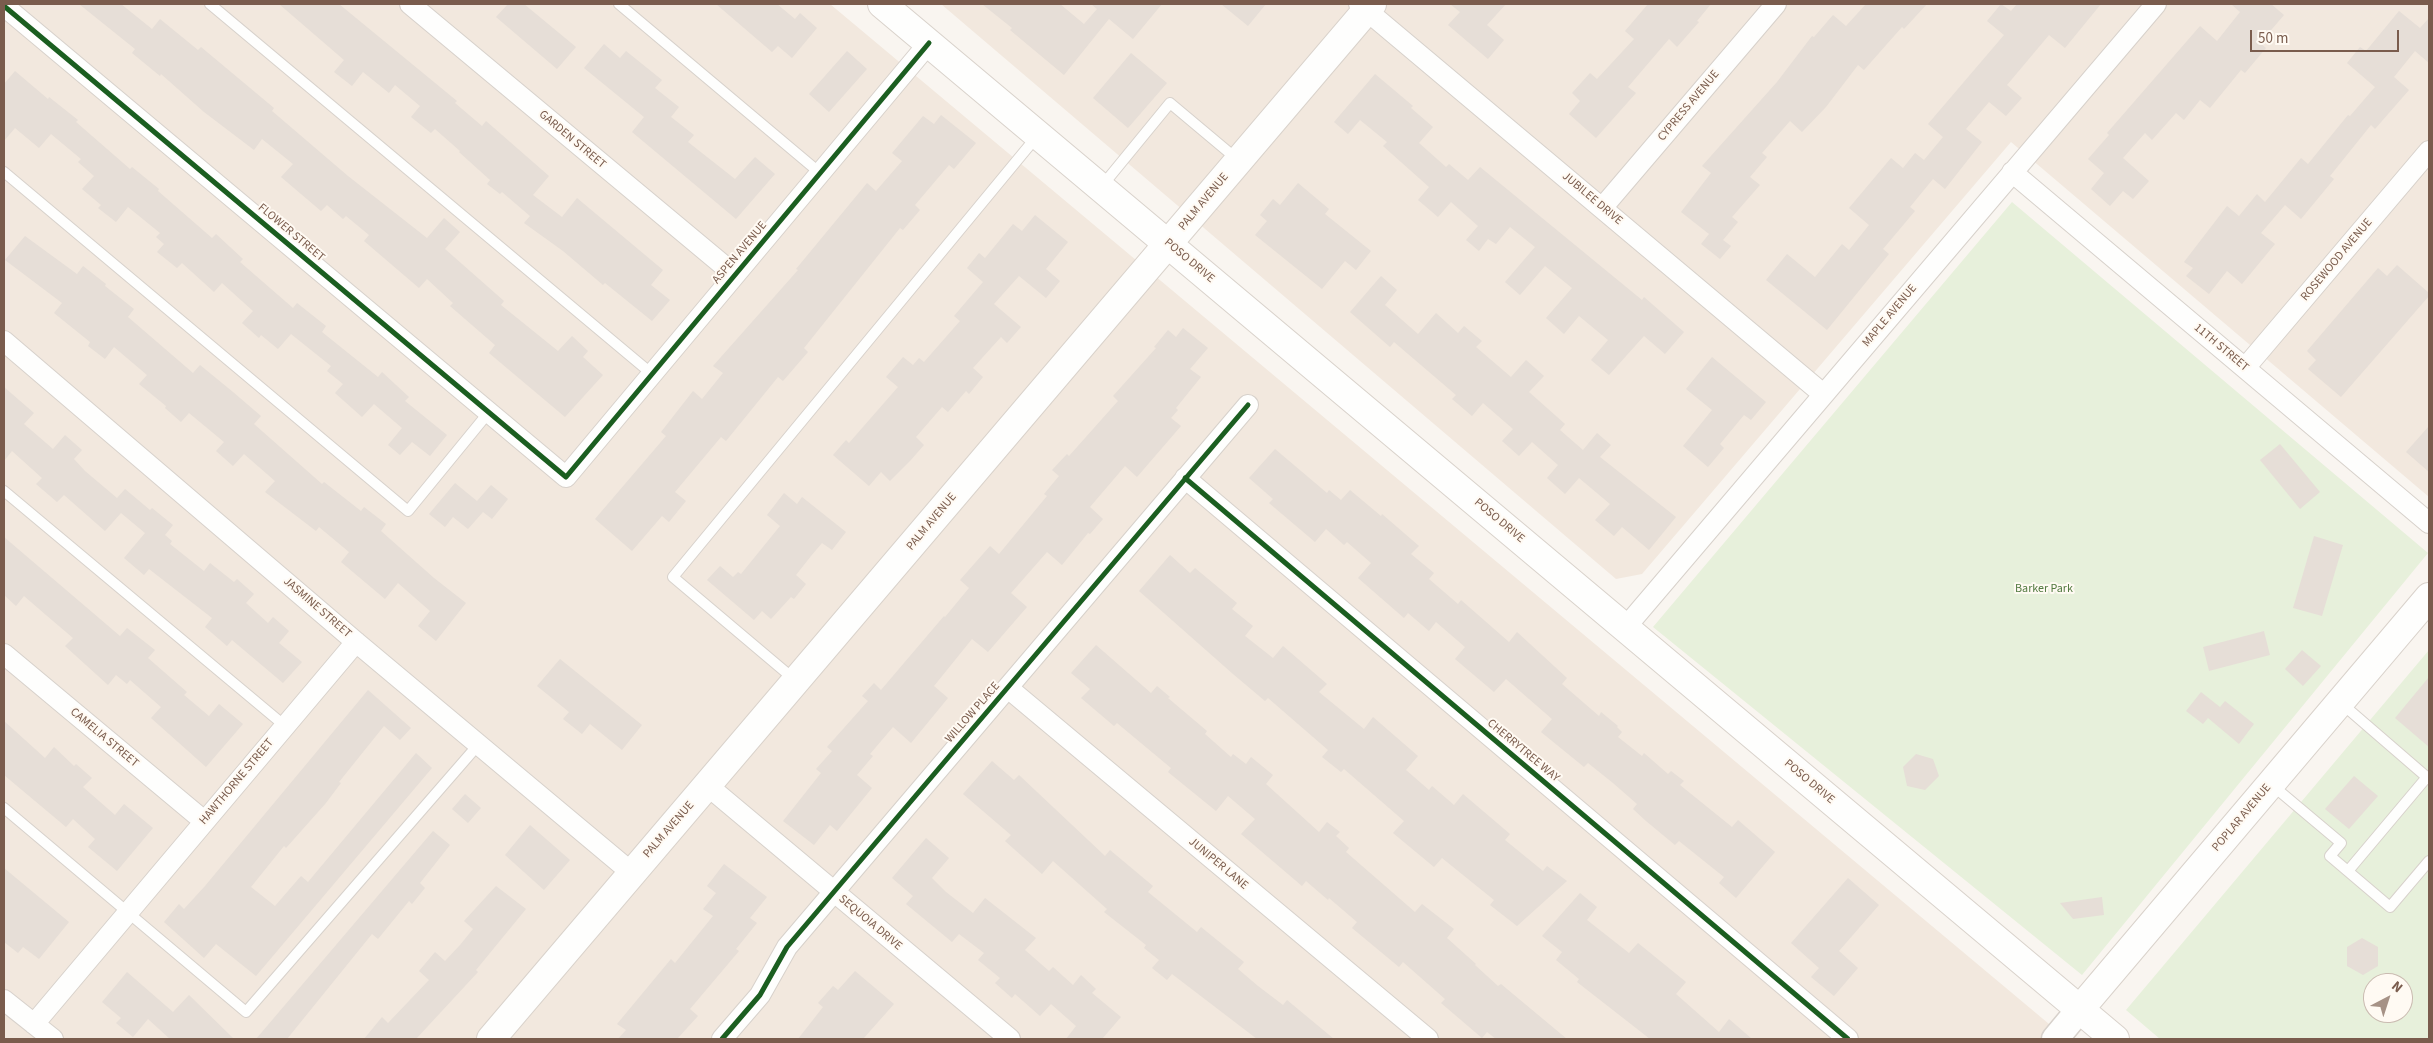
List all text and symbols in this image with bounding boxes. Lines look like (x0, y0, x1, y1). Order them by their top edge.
scale bar (2253, 20, 2402, 52)
text: 50 m (2258, 28, 2288, 49)
street label: CYPRESS AVENUE (1655, 68, 1723, 144)
street label: GARDEN STREET (536, 108, 608, 172)
street label: PALM AVENUE (1176, 170, 1232, 234)
street label: JUBILEE DRIVE (1559, 170, 1625, 228)
street label: FLOWER STREET (255, 201, 327, 265)
street label: ROSEWOOD AVENUE (2298, 216, 2376, 304)
street label: ASPEN AVENUE (710, 219, 770, 287)
street label: POSO DRIVE (1161, 236, 1217, 286)
street label: MAPLE AVENUE (1860, 282, 1920, 350)
street label: 11TH STREET (2191, 321, 2251, 375)
street label: PALM AVENUE (904, 490, 960, 554)
street label: POSO DRIVE (1471, 496, 1527, 546)
street label: JASMINE STREET (280, 575, 354, 641)
park label: Barker Park (2015, 582, 2073, 596)
street label: WILLOW PLACE (943, 680, 1003, 746)
street label: CAMELIA STREET (67, 705, 141, 771)
street label: CHERRYTREE WAY (1484, 717, 1562, 785)
street label: HAWTHORNE STREET (197, 736, 277, 828)
street label: POSO DRIVE (1781, 757, 1837, 807)
street label: POPLAR AVENUE (2210, 781, 2274, 855)
street label: PALM AVENUE (640, 799, 698, 861)
street label: JUNIPER LANE (1185, 835, 1251, 893)
street label: SEQUOIA DRIVE (835, 892, 905, 954)
north arrow (2363, 973, 2413, 1023)
text: N (2387, 977, 2407, 998)

